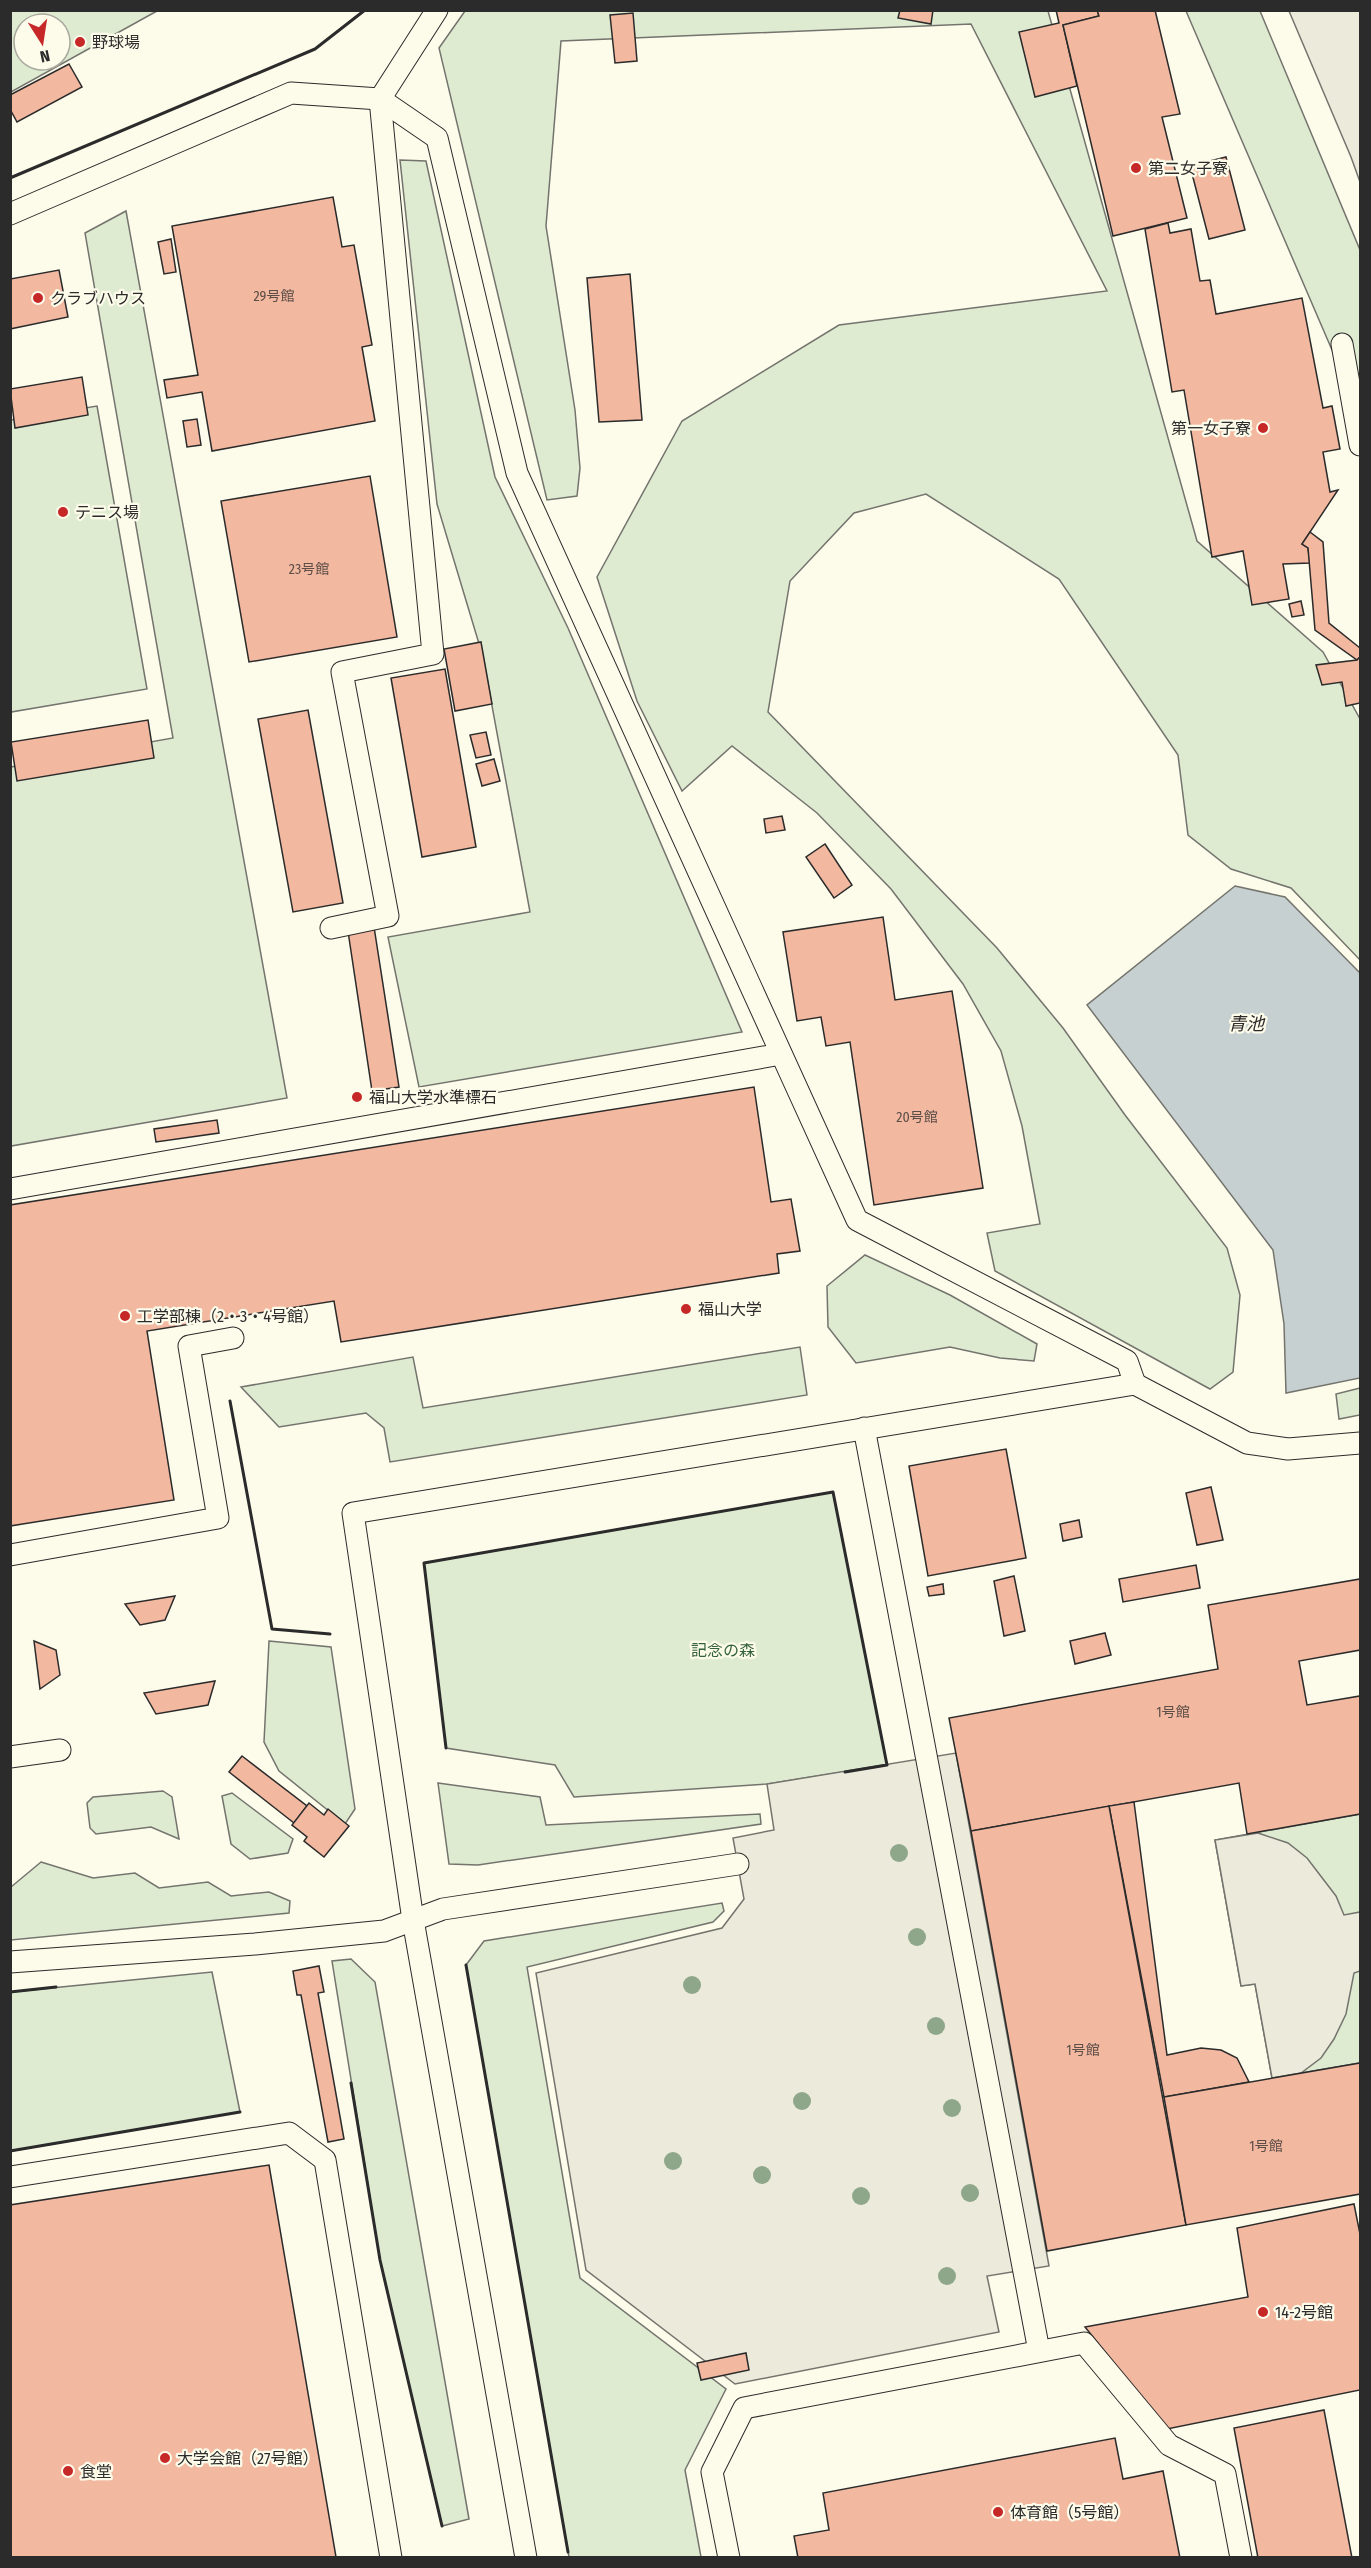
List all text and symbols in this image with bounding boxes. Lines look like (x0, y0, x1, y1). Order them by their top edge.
north arrow (12, 12, 72, 72)
place label: 野球場 (92, 33, 140, 52)
marker: 野球場 (73, 35, 87, 49)
text: N (38, 46, 52, 66)
place label: 第二女子寮 (1148, 159, 1228, 178)
marker: 第二女子寮 (1129, 161, 1143, 175)
house number: 29号館 (254, 288, 294, 305)
place label: クラブハウス (50, 289, 146, 308)
marker: クラブハウス (31, 291, 45, 305)
place label: 第一女子寮 (1171, 419, 1251, 438)
marker: 第一女子寮 (1256, 421, 1270, 435)
place label: テニス場 (75, 503, 139, 522)
marker: テニス場 (56, 505, 70, 519)
house number: 23号館 (289, 561, 329, 578)
water label: 青池 (1228, 1013, 1266, 1035)
place label: 福山大学水準標石 (369, 1088, 497, 1107)
marker: 福山大学水準標石 (350, 1090, 364, 1104)
house number: 20号館 (896, 1109, 938, 1126)
place label: 福山大学 (698, 1300, 762, 1319)
marker: 福山大学 (679, 1302, 693, 1316)
place label: 工学部棟（2・3・4号館） (137, 1307, 319, 1326)
marker: 工学部棟（2・3・4号館） (118, 1309, 132, 1323)
park label: 記念の森 (691, 1641, 755, 1660)
house number: 1号館 (1156, 1704, 1190, 1721)
house number: 1号館 (1066, 2042, 1100, 2059)
house number: 1号館 (1249, 2138, 1283, 2155)
place label: 14-2号館 (1275, 2303, 1333, 2322)
marker: 14-2号館 (1256, 2305, 1270, 2319)
place label: 大学会館（27号館） (177, 2449, 318, 2468)
marker: 大学会館（27号館） (158, 2451, 172, 2465)
place label: 食堂 (80, 2462, 112, 2481)
marker: 食堂 (61, 2464, 75, 2478)
place label: 体育館（5号館） (1010, 2503, 1129, 2522)
marker: 体育館（5号館） (991, 2505, 1005, 2519)

